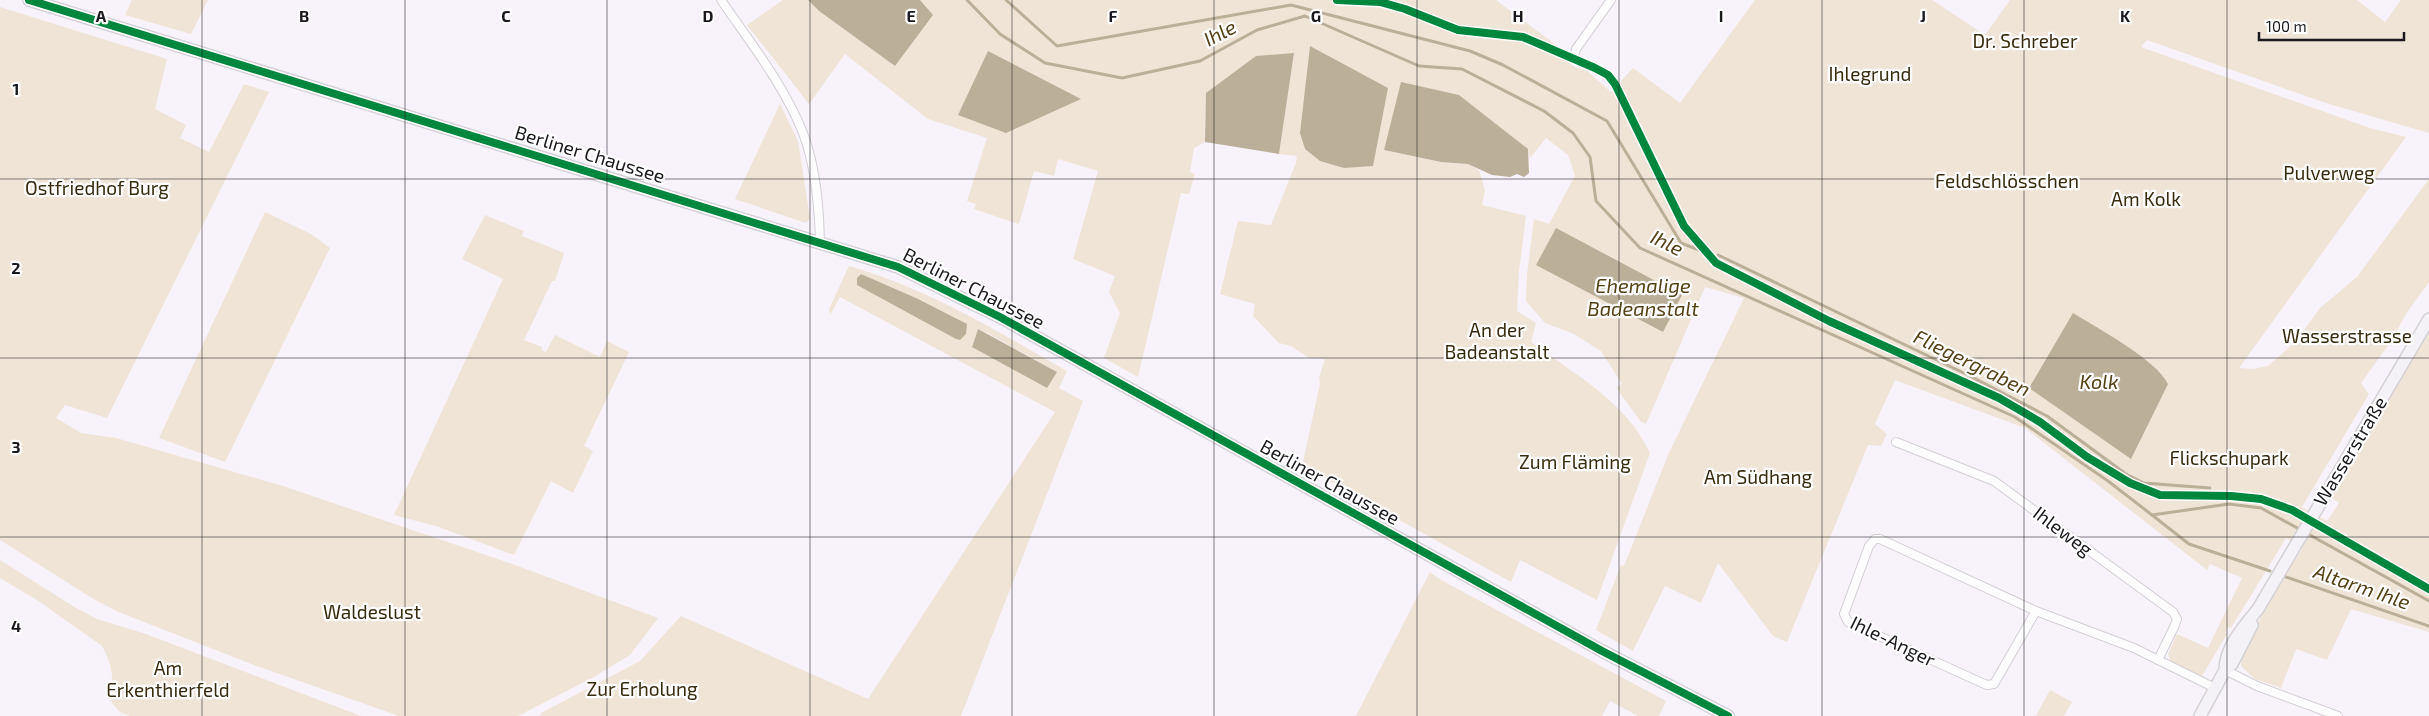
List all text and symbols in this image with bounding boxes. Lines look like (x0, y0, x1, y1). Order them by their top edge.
text: A (96, 6, 107, 25)
text: B (299, 6, 309, 25)
text: C (501, 6, 511, 25)
text: D (703, 6, 714, 25)
text: E (906, 6, 916, 25)
text: F (1109, 6, 1118, 25)
text: G (1311, 6, 1321, 25)
text: H (1512, 6, 1524, 25)
text: I (1719, 6, 1723, 25)
text: J (1920, 6, 1926, 25)
text: K (2120, 6, 2131, 25)
scale bar (2259, 10, 2404, 42)
water label: Ihle (1199, 14, 1240, 51)
text: 100 m (2266, 17, 2307, 35)
park label: Dr. Schreber (1972, 29, 2078, 52)
park label: Ihlegrund (1829, 62, 1911, 85)
text: 1 (13, 79, 19, 98)
street label: Berliner Chaussee (512, 120, 668, 187)
park label: Pulverweg (2283, 161, 2375, 184)
park label: Feldschlösschen (1935, 169, 2079, 192)
park label: Ostfriedhof Burg (25, 176, 169, 199)
park label: Am Kolk (2111, 187, 2181, 210)
water label: Ihle (1647, 224, 1688, 260)
street label: Berliner Chaussee (900, 242, 1049, 333)
text: 2 (11, 258, 21, 277)
water label: Ehemalige Badeanstalt (1587, 273, 1699, 320)
park label: An der Badeanstalt (1445, 318, 1549, 363)
water label: Fliegergraben (1910, 324, 2035, 401)
park label: Wasserstrasse (2282, 324, 2412, 347)
water label: Kolk (2079, 369, 2119, 393)
street label: Wasserstraße (2308, 392, 2391, 510)
street label: Berliner Chaussee (1257, 434, 1404, 529)
text: 3 (11, 437, 21, 456)
park label: Flickschupark (2169, 446, 2289, 469)
park label: Zum Fläming (1519, 450, 1631, 473)
park label: Am Südhang (1704, 465, 1812, 488)
street label: Ihleweg (2029, 501, 2098, 561)
water label: Altarm Ihle (2310, 558, 2414, 614)
park label: Waldeslust (323, 600, 421, 623)
street label: Ihle-Anger (1847, 610, 1940, 671)
text: 4 (11, 616, 21, 635)
park label: Am Erkenthierfeld (106, 656, 230, 701)
park label: Zur Erholung (586, 677, 698, 700)

